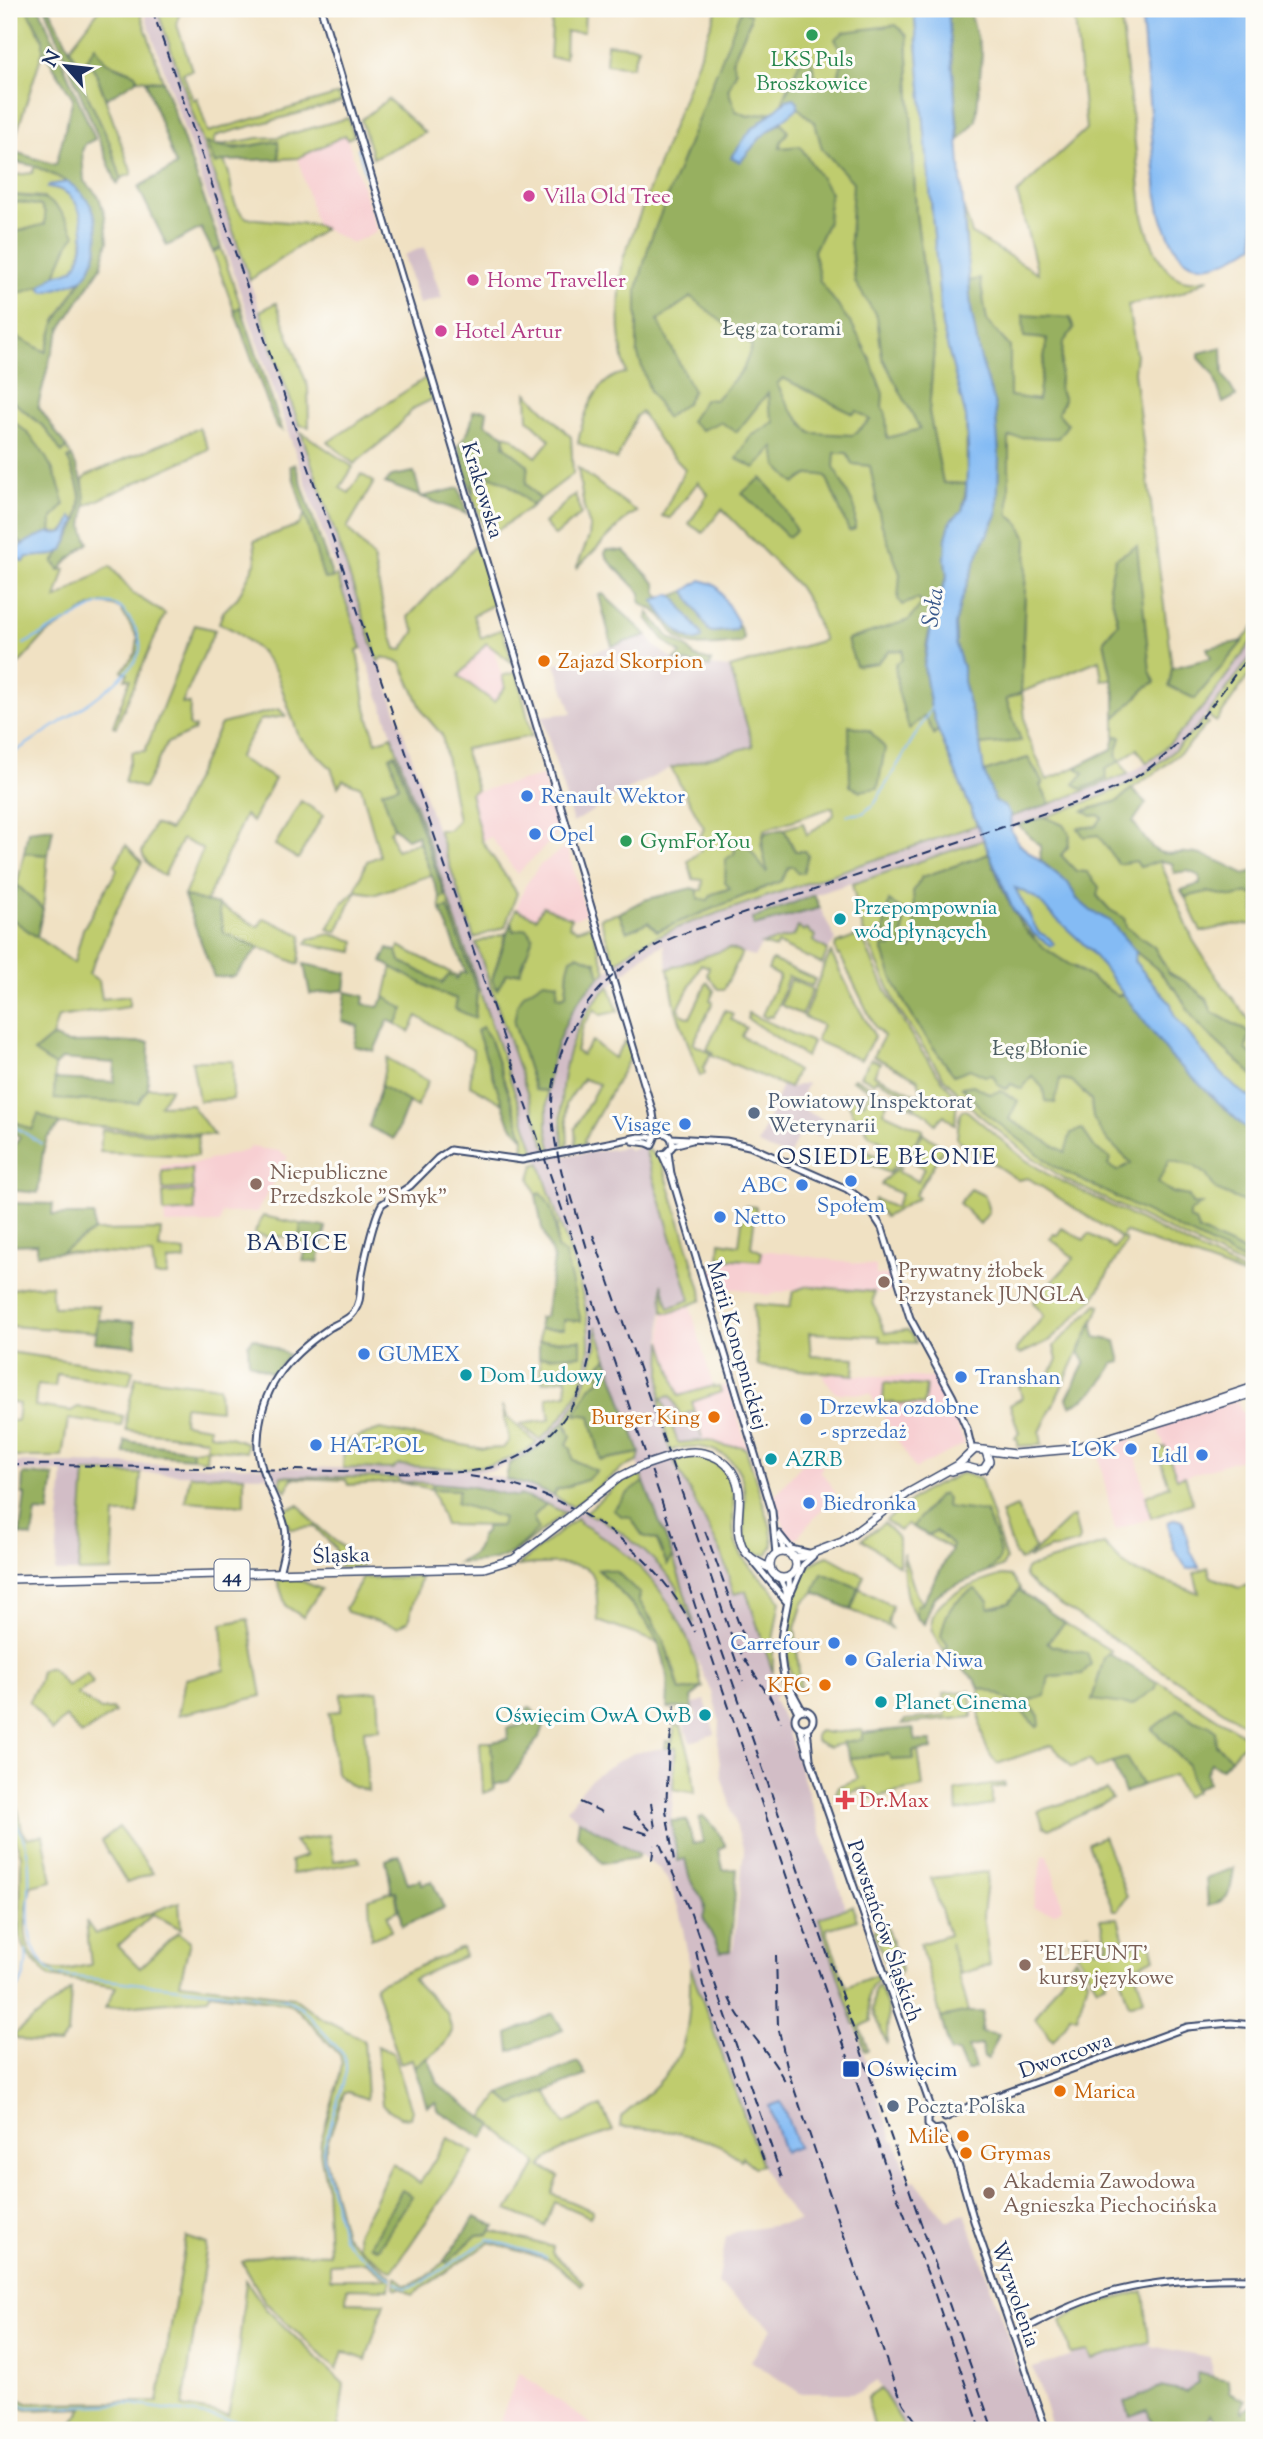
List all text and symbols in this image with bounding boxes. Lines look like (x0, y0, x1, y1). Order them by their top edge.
marker: LKS Puls Broszkowice (804, 27, 820, 43)
north arrow (32, 32, 102, 102)
text: N (38, 46, 69, 72)
place label: LKS Puls Broszkowice (756, 46, 868, 100)
place label: Villa Old Tree (543, 183, 671, 213)
marker: Villa Old Tree (521, 188, 537, 204)
place label: Home Traveller (487, 267, 626, 297)
marker: Home Traveller (465, 272, 481, 288)
park label: Łęg za torami (723, 315, 841, 345)
place label: Hotel Artur (455, 318, 562, 348)
marker: Hotel Artur (433, 323, 449, 339)
street label: Krakowska (452, 439, 510, 543)
water label: Soła (915, 585, 954, 629)
place label: Zajazd Skorpion (558, 648, 704, 678)
marker: Zajazd Skorpion (536, 653, 552, 669)
place label: Renault Wektor (541, 783, 685, 813)
marker: Renault Wektor (519, 788, 535, 804)
place label: Opel (549, 821, 594, 851)
marker: Opel (527, 826, 543, 842)
place label: GymForYou (640, 828, 751, 858)
marker: GymForYou (618, 833, 634, 849)
place label: Przepompownia wód płynących (854, 894, 998, 948)
marker: Przepompownia wód płynących (832, 911, 848, 927)
park label: Łęg Błonie (992, 1035, 1088, 1065)
place label: Powiatowy Inspektorat Weterynarii (768, 1088, 973, 1142)
marker: Powiatowy Inspektorat Weterynarii (746, 1105, 762, 1121)
place label: Visage (612, 1111, 671, 1141)
marker: Visage (677, 1116, 693, 1132)
district label: OSIEDLE BŁONIE (776, 1142, 998, 1175)
place label: Niepubliczne Przedszkole "Smyk" (270, 1159, 447, 1213)
place label: ABC (741, 1172, 788, 1202)
marker: Społem (843, 1173, 859, 1189)
marker: Niepubliczne Przedszkole "Smyk" (248, 1176, 264, 1192)
marker: ABC (794, 1177, 810, 1193)
place label: Społem (817, 1192, 885, 1222)
place label: Netto (734, 1204, 786, 1234)
marker: Netto (712, 1209, 728, 1225)
district label: BABICE (247, 1227, 349, 1261)
place label: Prywatny żłobek Przystanek JUNGLA (898, 1257, 1086, 1311)
street label: Marii Konopnickiej (698, 1258, 775, 1433)
marker: Prywatny żłobek Przystanek JUNGLA (876, 1274, 892, 1290)
place label: GUMEX (378, 1341, 460, 1371)
marker: GUMEX (356, 1346, 372, 1362)
place label: Dom Ludowy (480, 1362, 604, 1392)
place label: Transhan (975, 1364, 1061, 1394)
marker: Dom Ludowy (458, 1367, 474, 1383)
marker: Transhan (953, 1369, 969, 1385)
place label: Drzewka ozdobne - sprzedaż (820, 1394, 979, 1448)
place label: Burger King (591, 1404, 700, 1434)
marker: Burger King (706, 1409, 722, 1425)
marker: Drzewka ozdobne - sprzedaż (798, 1411, 814, 1427)
place label: HAT-POL (330, 1432, 425, 1462)
place label: LOK (1071, 1436, 1117, 1466)
marker: HAT-POL (308, 1437, 324, 1453)
marker: LOK (1123, 1441, 1139, 1457)
place label: Lidl (1152, 1442, 1188, 1472)
place label: AZRB (785, 1446, 842, 1476)
marker: Lidl (1194, 1447, 1210, 1463)
marker: AZRB (763, 1451, 779, 1467)
place label: Biedronka (823, 1490, 917, 1520)
marker: Biedronka (801, 1495, 817, 1511)
street label: Śląska (312, 1541, 371, 1573)
road number: 44 (215, 1560, 250, 1590)
place label: Carrefour (730, 1630, 820, 1660)
marker: Carrefour (826, 1635, 842, 1651)
place label: Galeria Niwa (865, 1647, 984, 1677)
marker: Galeria Niwa (843, 1652, 859, 1668)
place label: KFC (767, 1672, 811, 1702)
marker: KFC (817, 1677, 833, 1693)
place label: Planet Cinema (895, 1689, 1028, 1719)
marker: Planet Cinema (873, 1694, 889, 1710)
place label: Oświęcim OwA OwB (495, 1702, 691, 1732)
marker: Oświęcim OwA OwB (697, 1707, 713, 1723)
place label: Dr.Max (859, 1787, 929, 1817)
marker: Dr.Max (837, 1792, 853, 1808)
street label: Powstańców Śląskich (838, 1837, 928, 2027)
place label: 'ELEFUNT' kursy językowe (1039, 1940, 1174, 1994)
marker: 'ELEFUNT' kursy językowe (1017, 1957, 1033, 1973)
street label: Dworcowa (1015, 2026, 1117, 2088)
place label: Oświęcim (867, 2056, 957, 2086)
marker: Oświęcim (841, 2059, 861, 2079)
place label: Marica (1074, 2078, 1136, 2108)
marker: Marica (1052, 2083, 1068, 2099)
place label: Poczta Polska (907, 2093, 1026, 2123)
marker: Poczta Polska (885, 2098, 901, 2114)
place label: Mile (908, 2123, 949, 2153)
marker: Mile (955, 2128, 971, 2144)
place label: Grymas (980, 2140, 1051, 2170)
marker: Grymas (958, 2145, 974, 2161)
place label: Akademia Zawodowa Agnieszka Piechocińska (1003, 2168, 1217, 2222)
marker: Akademia Zawodowa Agnieszka Piechocińska (981, 2185, 997, 2201)
street label: Wyzwolenia (982, 2238, 1046, 2352)

